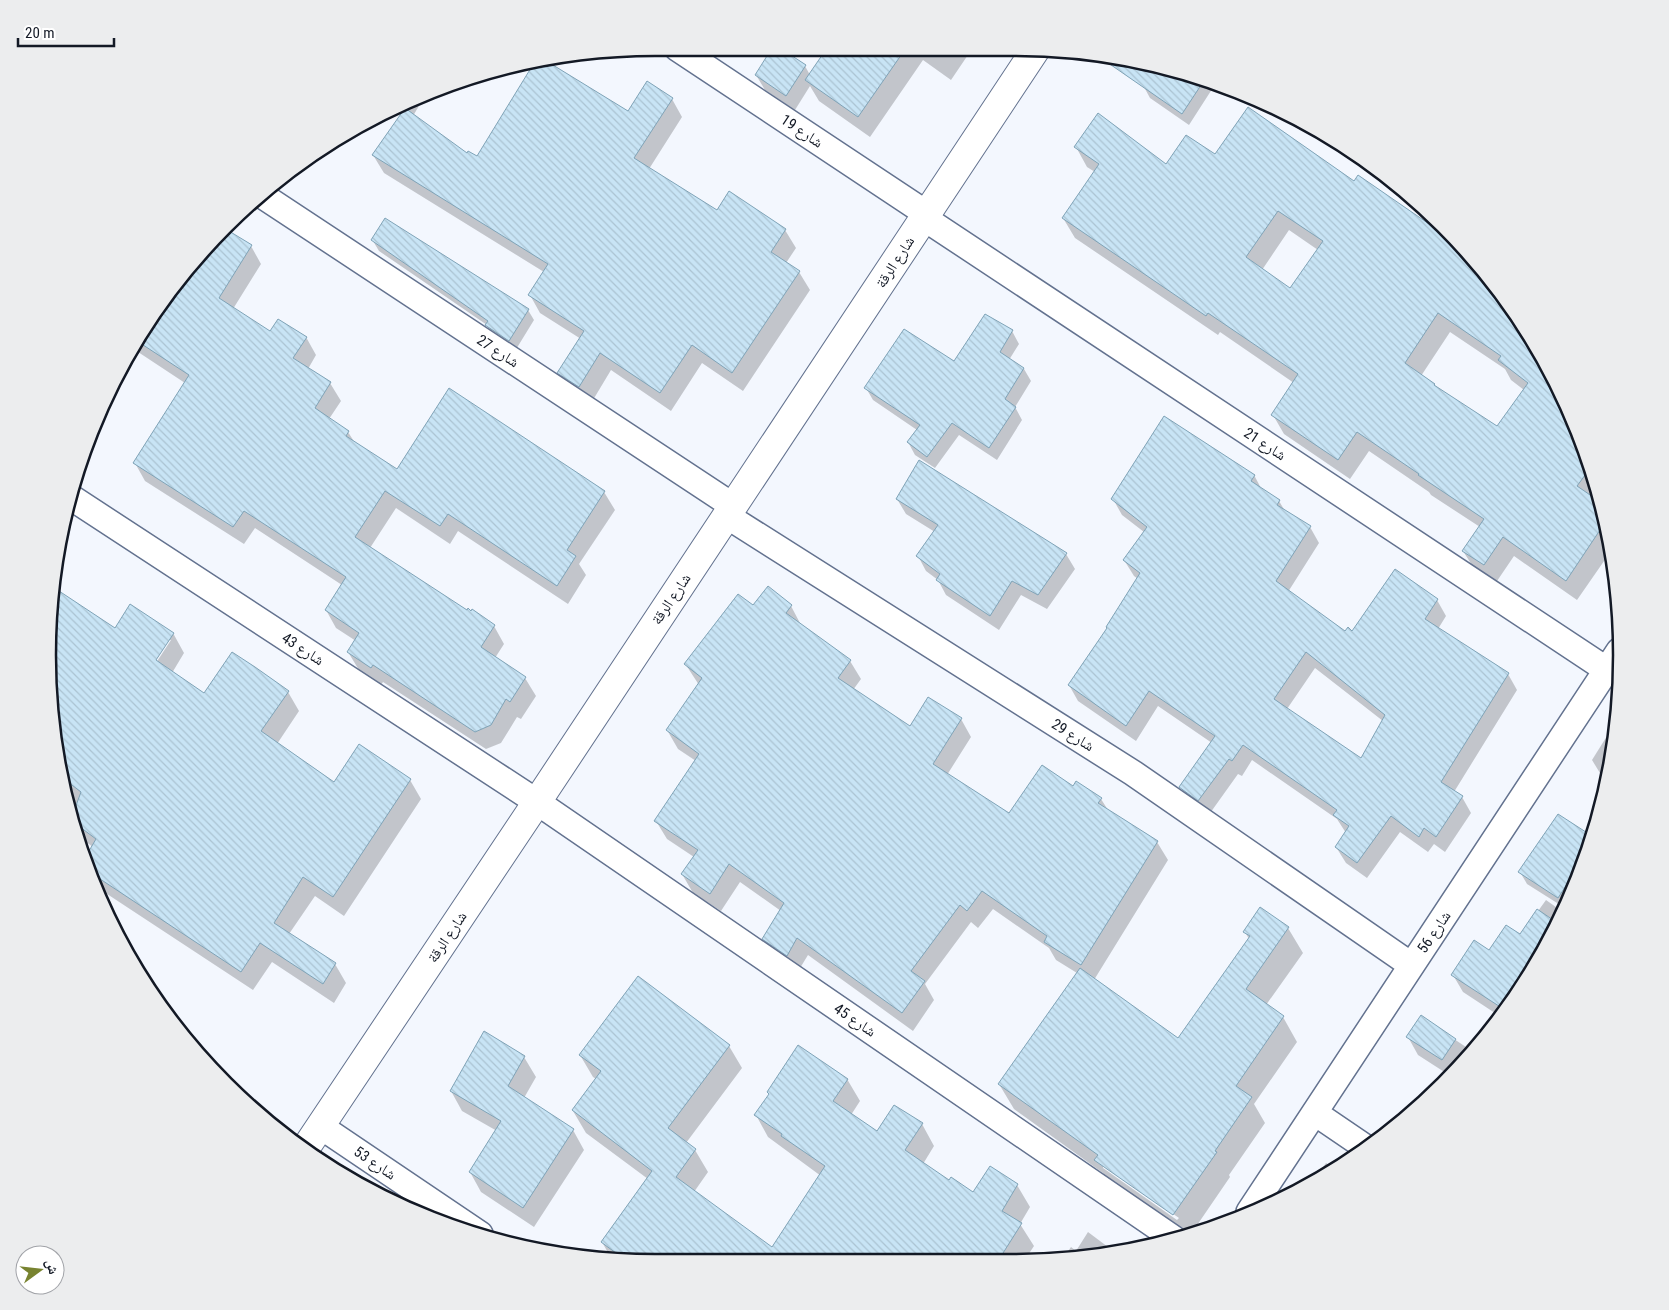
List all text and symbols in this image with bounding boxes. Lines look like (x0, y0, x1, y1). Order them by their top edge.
scale bar (18, 15, 114, 47)
text: 20 m (25, 24, 55, 42)
street label: شارع 19 (777, 110, 827, 152)
street label: شارع الرقة (872, 233, 919, 292)
street label: شارع 27 (473, 331, 523, 372)
street label: شارع 21 (1240, 424, 1290, 465)
street label: شارع الرقة (647, 570, 696, 629)
street label: شارع 43 (278, 629, 328, 670)
street label: شارع 29 (1048, 715, 1098, 756)
street label: شارع 56 (1413, 907, 1455, 957)
street label: شارع الرقة (423, 908, 472, 967)
street label: شارع 45 (830, 999, 880, 1041)
street label: شارع 53 (350, 1142, 400, 1184)
north arrow (15, 1245, 65, 1295)
text: ش (42, 1257, 62, 1276)

